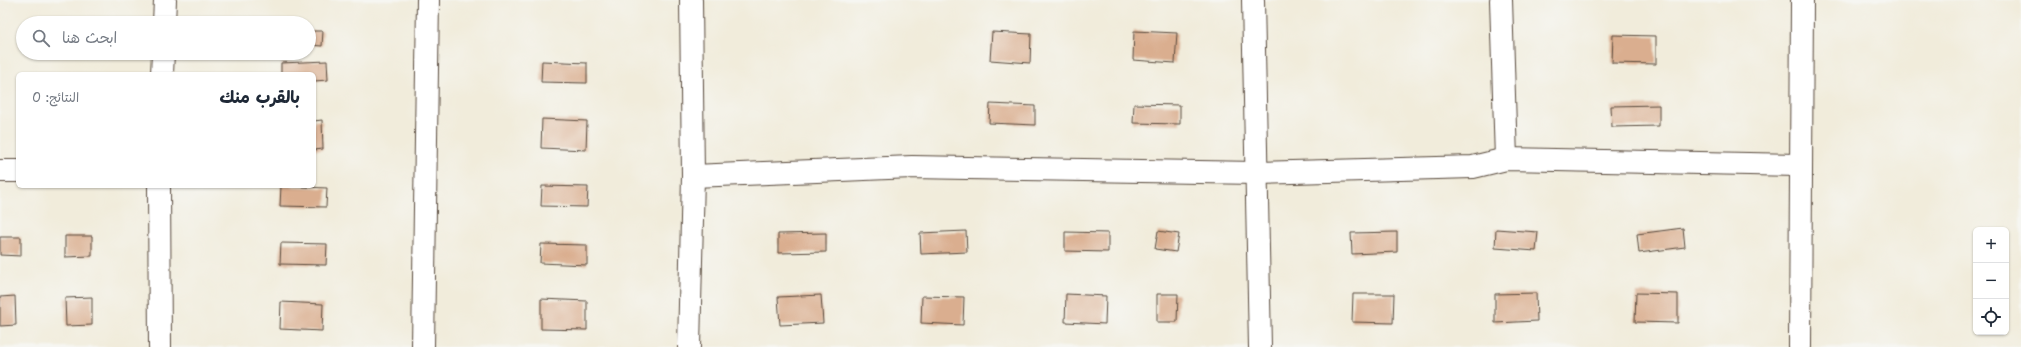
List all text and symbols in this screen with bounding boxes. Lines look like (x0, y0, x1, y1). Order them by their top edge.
search box (16, 16, 316, 60)
icon: search (30, 27, 52, 49)
text: ابحث هنا (62, 28, 117, 48)
text: بالقرب منك (220, 86, 300, 108)
text: النتائج: 0 (32, 89, 79, 106)
map controls (1973, 227, 2009, 335)
button: + (1973, 227, 2009, 263)
button: − (1973, 263, 2009, 299)
button: locate (1973, 299, 2009, 335)

